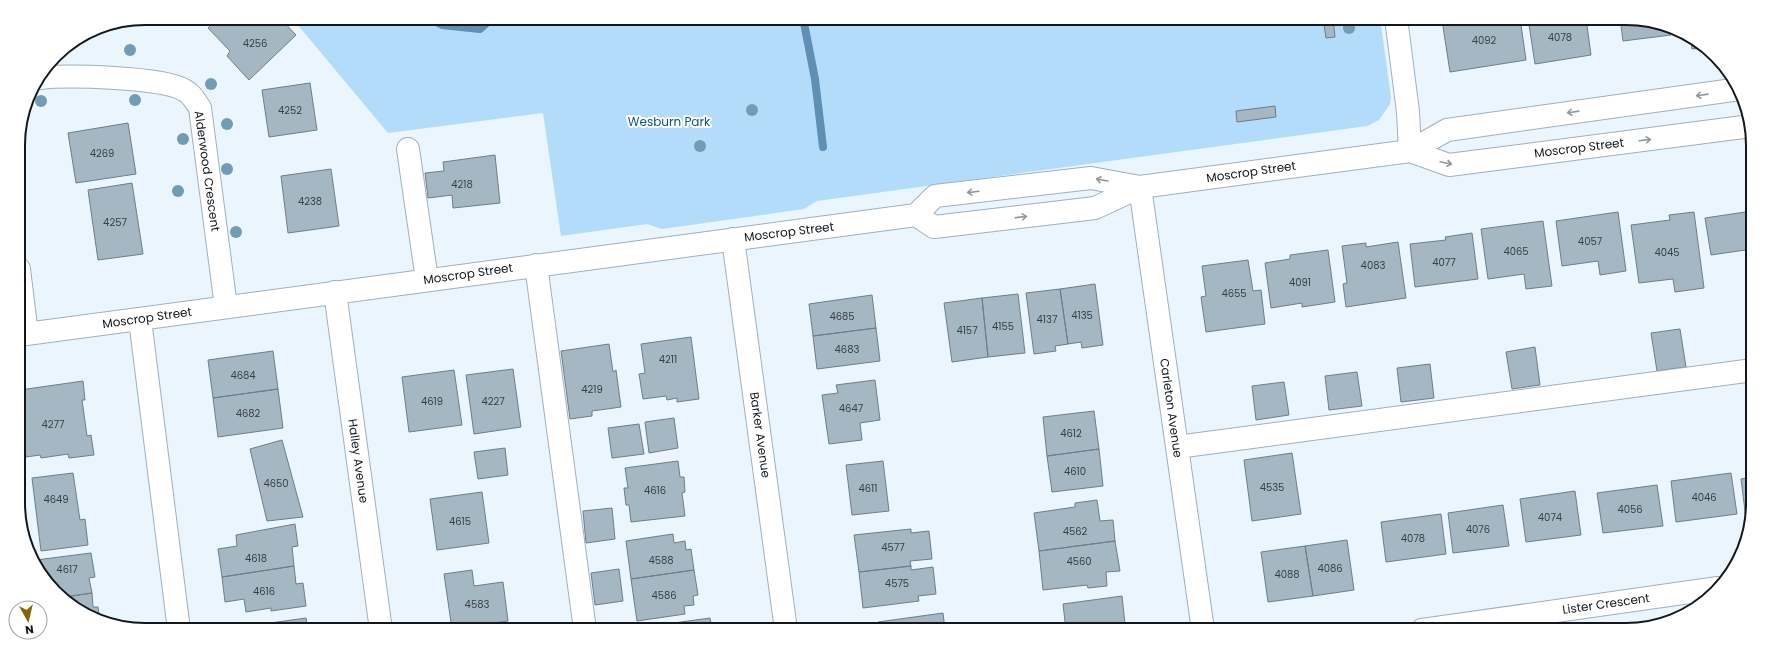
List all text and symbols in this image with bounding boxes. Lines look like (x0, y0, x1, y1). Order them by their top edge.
house number: 4078 (1548, 30, 1572, 45)
house number: 4092 (1472, 33, 1497, 48)
house number: 4256 (243, 36, 267, 51)
one-way arrow (1696, 91, 1709, 99)
house number: 4252 (278, 103, 302, 118)
street label: Alderwood Crescent (191, 109, 224, 232)
one-way arrow (1567, 109, 1580, 116)
park label: Wesburn Park (628, 113, 711, 130)
street label: Moscrop Street (1533, 134, 1625, 161)
one-way arrow (1638, 136, 1651, 144)
house number: 4269 (90, 146, 114, 161)
street label: Moscrop Street (1205, 157, 1297, 186)
one-way arrow (1440, 160, 1453, 168)
one-way arrow (1096, 176, 1109, 184)
house number: 4218 (451, 177, 473, 192)
one-way arrow (967, 188, 980, 195)
house number: 4238 (298, 194, 322, 209)
one-way arrow (1014, 213, 1027, 221)
house number: 4257 (103, 215, 127, 230)
street label: Moscrop Street (743, 218, 835, 245)
house number: 4057 (1578, 234, 1603, 249)
house number: 4065 (1503, 244, 1529, 259)
house number: 4045 (1654, 245, 1680, 260)
house number: 4077 (1432, 255, 1456, 270)
house number: 4083 (1361, 258, 1385, 273)
street label: Moscrop Street (422, 259, 514, 288)
house number: 4091 (1289, 275, 1311, 290)
house number: 4655 (1221, 286, 1247, 301)
street label: Moscrop Street (101, 303, 193, 332)
house number: 4135 (1071, 308, 1093, 323)
house number: 4685 (829, 309, 855, 324)
house number: 4137 (1037, 312, 1058, 327)
house number: 4155 (992, 319, 1014, 334)
house number: 4157 (956, 323, 978, 338)
house number: 4683 (835, 342, 860, 357)
house number: 4211 (659, 352, 677, 367)
street label: Carleton Avenue (1156, 357, 1187, 459)
house number: 4684 (230, 368, 256, 383)
house number: 4219 (581, 382, 603, 397)
street label: Barker Avenue (746, 391, 775, 479)
house number: 4619 (421, 394, 443, 409)
house number: 4227 (481, 394, 505, 409)
house number: 4647 (839, 401, 864, 416)
house number: 4682 (236, 406, 261, 421)
house number: 4277 (42, 417, 65, 432)
street label: Halley Avenue (344, 418, 373, 504)
house number: 4612 (1060, 426, 1082, 441)
house number: 4610 (1064, 464, 1086, 479)
house number: 4650 (263, 476, 289, 491)
house number: 4535 (1260, 480, 1284, 495)
house number: 4611 (858, 481, 878, 496)
house number: 4616 (644, 483, 666, 498)
house number: 4046 (1691, 490, 1717, 505)
house number: 4649 (43, 492, 69, 507)
house number: 4056 (1617, 502, 1643, 517)
house number: 4074 (1538, 510, 1562, 525)
house number: 4615 (449, 514, 471, 529)
house number: 4076 (1466, 522, 1490, 537)
house number: 4562 (1063, 524, 1088, 539)
house number: 4078 (1401, 531, 1425, 546)
house number: 4577 (881, 540, 905, 555)
house number: 4618 (245, 551, 267, 566)
house number: 4588 (648, 553, 674, 568)
house number: 4560 (1066, 554, 1092, 569)
house number: 4086 (1317, 561, 1343, 576)
house number: 4617 (56, 562, 78, 577)
house number: 4088 (1274, 567, 1300, 582)
house number: 4575 (885, 576, 909, 591)
house number: 4616 (253, 584, 275, 599)
house number: 4586 (651, 588, 677, 603)
street label: Lister Crescent (1561, 589, 1651, 618)
house number: 4583 (465, 597, 489, 612)
north arrow (8, 600, 48, 640)
text: N (24, 621, 35, 638)

